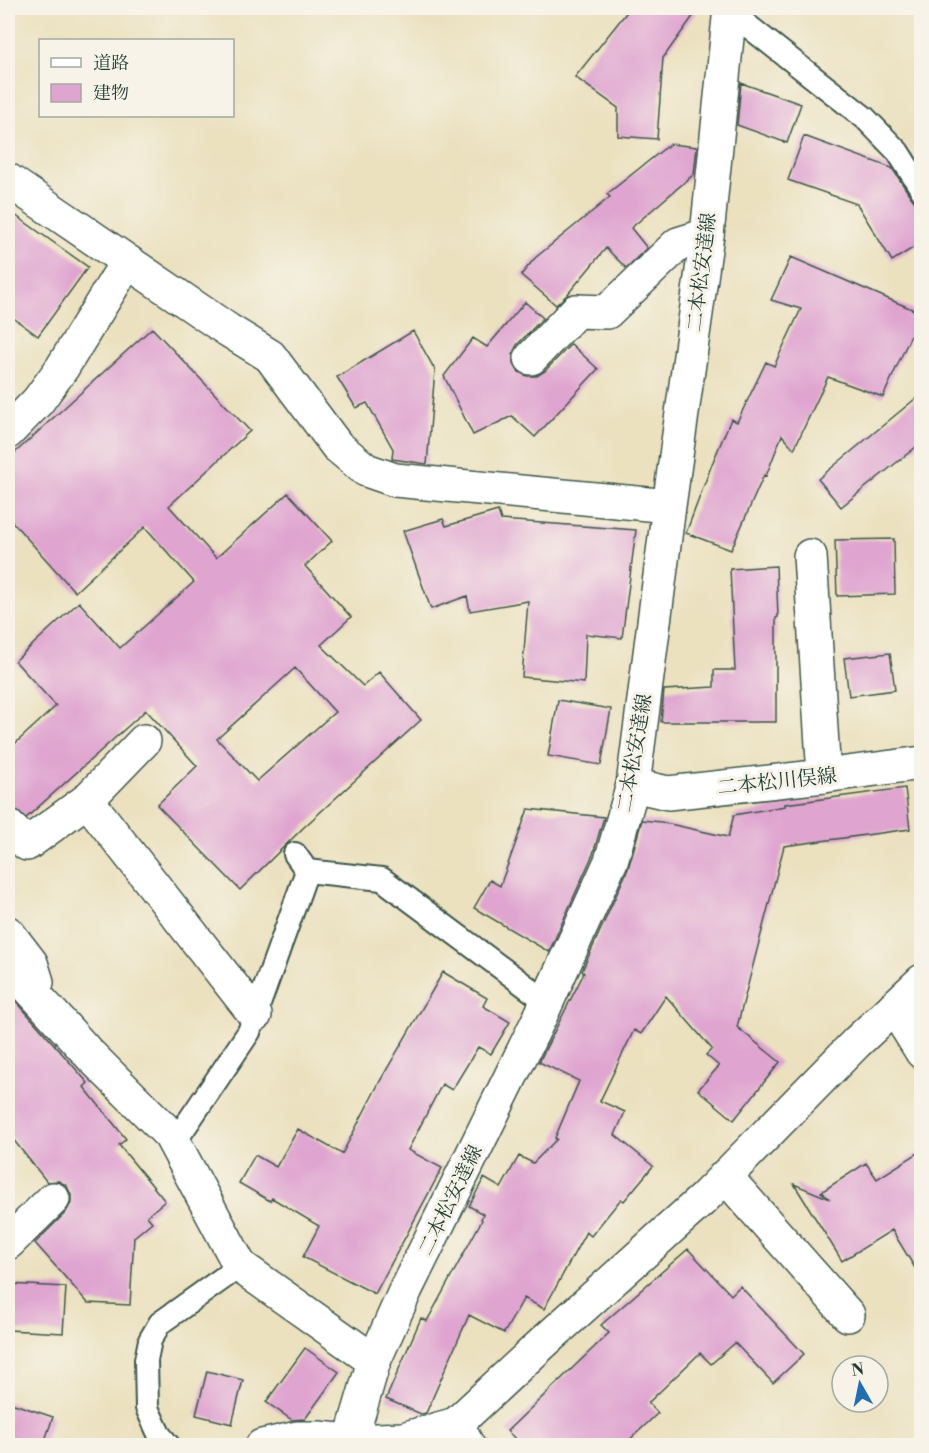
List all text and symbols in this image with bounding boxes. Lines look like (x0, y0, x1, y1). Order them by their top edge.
legend (39, 39, 234, 117)
text: 道路 (93, 52, 129, 75)
text: 建物 (93, 82, 129, 105)
street label: 二本松安達線 (683, 211, 722, 333)
street label: 二本松安達線 (613, 692, 658, 815)
street label: 二本松川俣線 (716, 764, 838, 801)
street label: 二本松安達線 (414, 1141, 489, 1260)
north arrow (830, 1354, 890, 1414)
text: N (850, 1359, 866, 1381)

